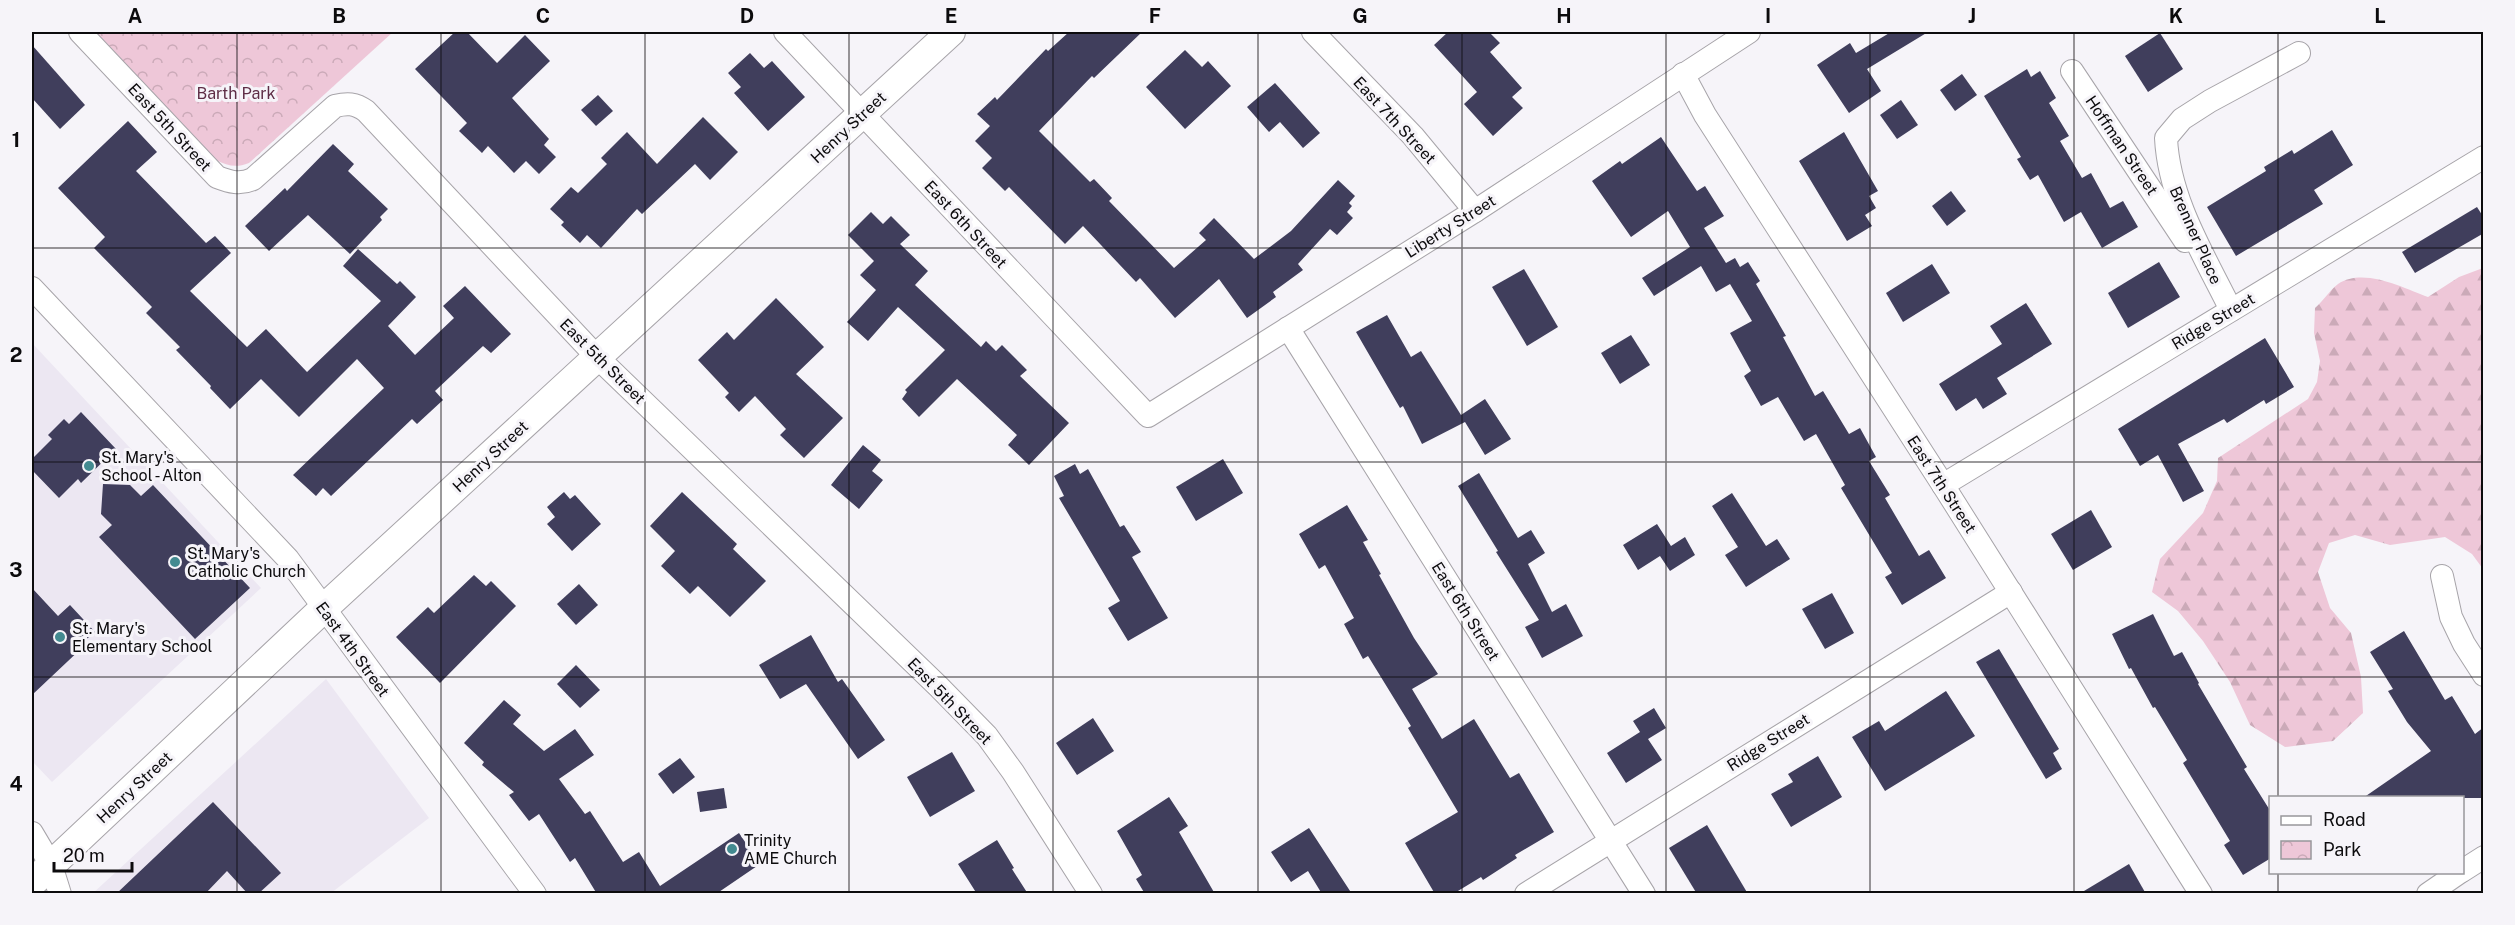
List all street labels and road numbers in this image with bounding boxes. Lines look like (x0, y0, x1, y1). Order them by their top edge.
street label: East 7th Street (1349, 73, 1440, 168)
street label: East 5th Street (124, 80, 215, 175)
street label: Henry Street (807, 88, 890, 167)
street label: Hoffman Street (2081, 92, 2162, 199)
street label: East 6th Street (920, 177, 1011, 272)
street label: Brenner Place (2165, 183, 2226, 287)
street label: Liberty Street (1401, 191, 1499, 262)
street label: Ridge Street (2168, 289, 2258, 354)
street label: East 5th Street (556, 315, 649, 408)
street label: Henry Street (449, 417, 532, 496)
street label: East 7th Street (1903, 432, 1980, 537)
street label: East 6th Street (1428, 558, 1503, 664)
street label: East 4th Street (312, 598, 393, 700)
street label: East 5th Street (904, 654, 996, 749)
street label: Ridge Street (1724, 710, 1813, 775)
street label: Henry Street (93, 748, 176, 827)

